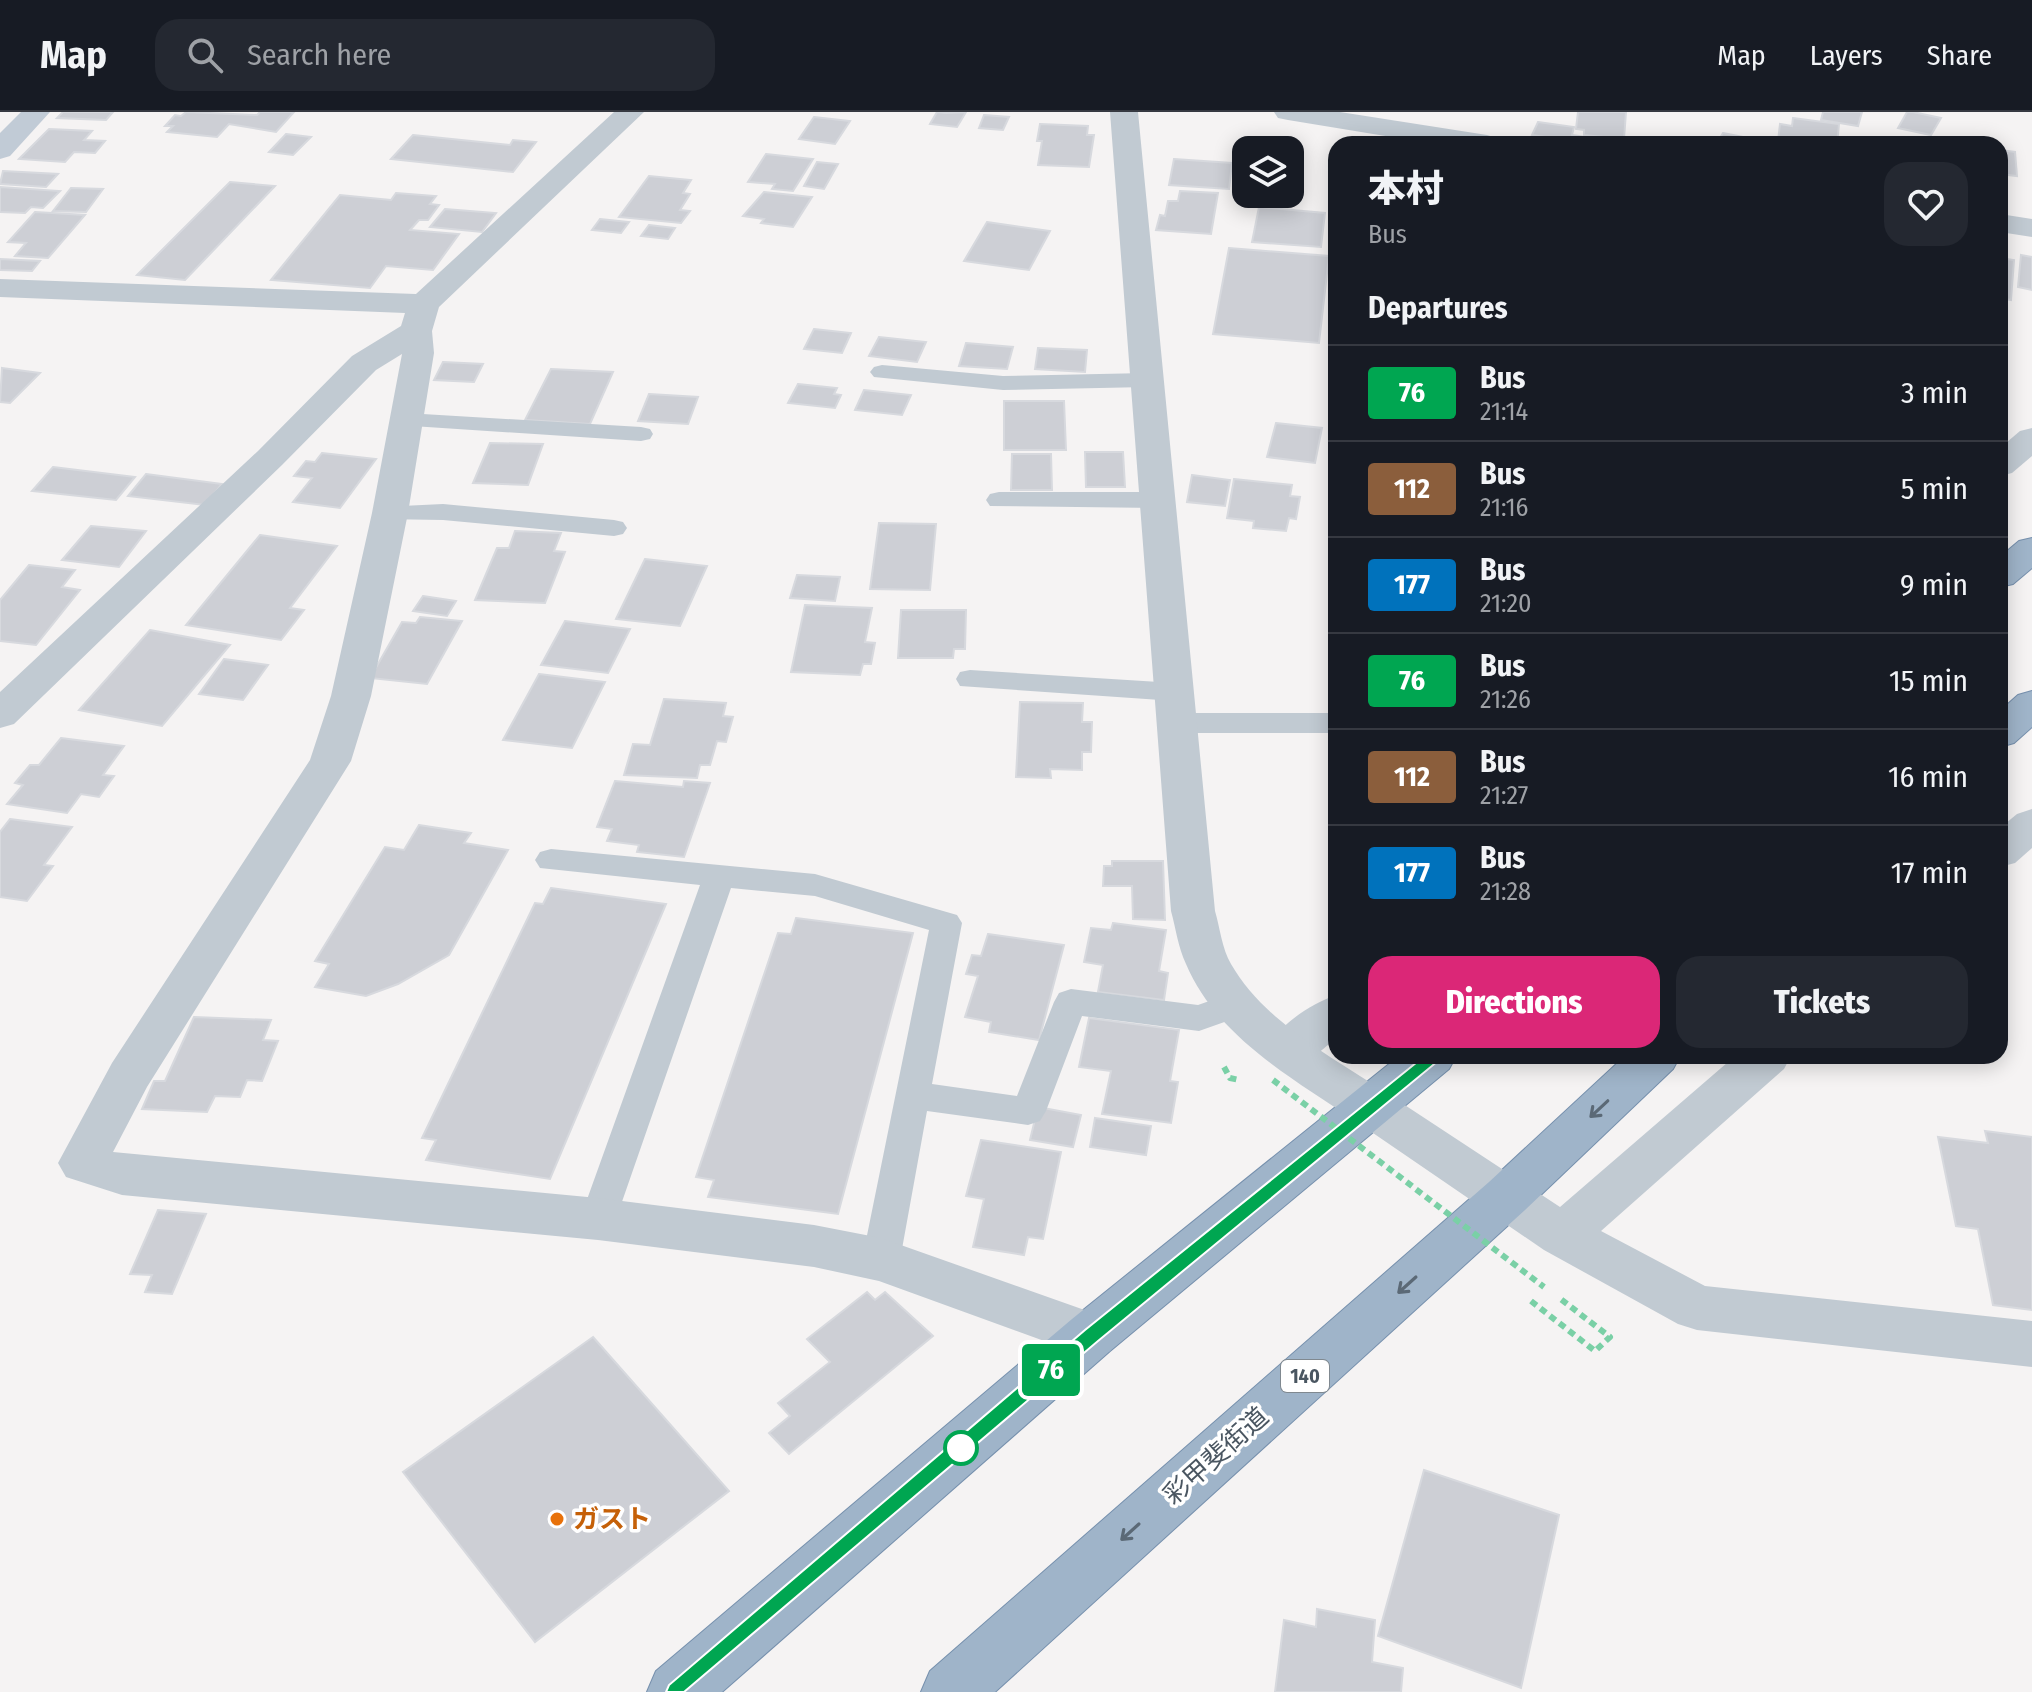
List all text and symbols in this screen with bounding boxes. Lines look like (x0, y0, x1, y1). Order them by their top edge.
search box (155, 19, 715, 91)
text: Map (40, 32, 107, 78)
icon: search (183, 33, 227, 77)
text: Search here (247, 37, 391, 73)
text: Map (1717, 39, 1766, 72)
text: Layers (1810, 39, 1883, 72)
text: Share (1927, 39, 1992, 72)
map controls (1232, 136, 1304, 208)
button: layers (1232, 136, 1304, 208)
button: heart (1884, 162, 1968, 246)
text: 本村 (1368, 166, 1444, 212)
text: Bus (1368, 219, 1407, 250)
text: Departures (1368, 290, 1508, 326)
text: Bus (1480, 360, 1525, 396)
text: 3 min (1901, 375, 1968, 411)
text: 76 (1399, 376, 1425, 409)
text: 21:14 (1480, 396, 1528, 427)
text: Bus (1480, 456, 1525, 492)
text: 5 min (1901, 471, 1968, 507)
text: 112 (1394, 472, 1430, 505)
text: 21:16 (1480, 492, 1529, 523)
text: Bus (1480, 552, 1525, 588)
text: 9 min (1900, 567, 1968, 603)
text: 177 (1394, 568, 1430, 601)
text: 21:20 (1480, 588, 1532, 619)
text: Bus (1480, 648, 1525, 684)
text: 15 min (1889, 663, 1968, 699)
text: 76 (1399, 664, 1425, 697)
text: 21:26 (1480, 684, 1531, 715)
text: Bus (1480, 744, 1525, 780)
text: 16 min (1888, 759, 1968, 795)
text: 112 (1394, 760, 1430, 793)
text: 21:27 (1480, 780, 1528, 811)
text: Bus (1480, 840, 1525, 876)
text: 17 min (1891, 855, 1968, 891)
text: 177 (1394, 856, 1430, 889)
text: 21:28 (1480, 876, 1531, 907)
button: Directions (1368, 956, 1660, 1048)
button: Tickets (1676, 956, 1968, 1048)
one-way arrow (1590, 1100, 1610, 1118)
one-way arrow (1398, 1275, 1418, 1293)
line badge: 76 (1015, 1344, 1087, 1396)
text: 76 (1038, 1353, 1064, 1386)
road number: 140 (1281, 1360, 1329, 1392)
street label: 彩甲斐街道 (1157, 1401, 1275, 1511)
unlabelled marker (944, 1431, 978, 1465)
place label: ガスト (573, 1504, 651, 1535)
marker: ガスト (548, 1510, 566, 1528)
one-way arrow (1120, 1523, 1140, 1541)

